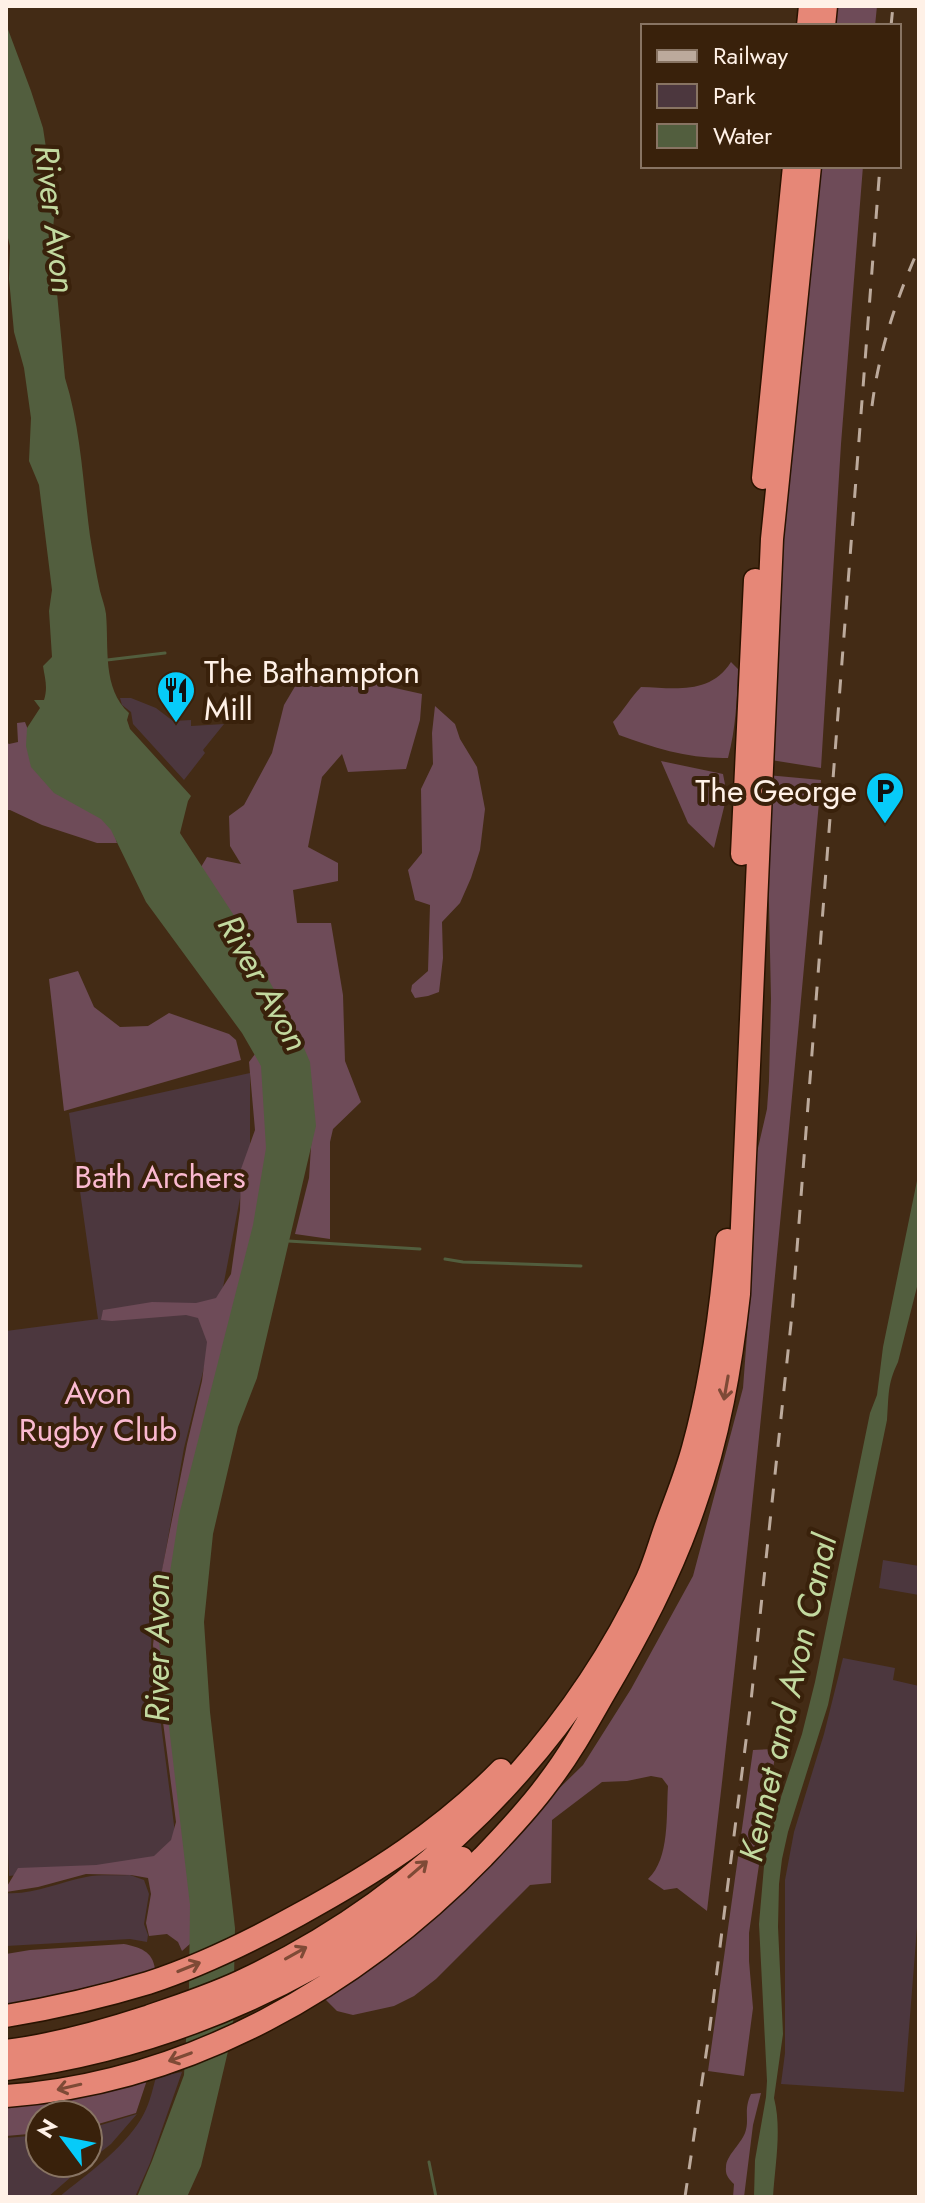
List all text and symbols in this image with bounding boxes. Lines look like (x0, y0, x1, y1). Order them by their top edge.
legend (641, 24, 901, 168)
text: Railway (713, 38, 788, 73)
text: Park (713, 78, 756, 113)
text: Water (713, 118, 773, 153)
water label: River Avon (22, 142, 88, 296)
place label: The Bathampton Mill (204, 649, 420, 732)
restaurant icon: The Bathampton Mill (155, 669, 197, 724)
place label: The George (695, 768, 857, 814)
parking icon: The George (864, 770, 906, 825)
water label: River Avon (205, 906, 321, 1060)
park label: Bath Archers (74, 1154, 246, 1200)
park label: Avon Rugby Club (19, 1370, 177, 1453)
one-way arrow (717, 1375, 732, 1401)
water label: Kennet and Avon Canal (727, 1528, 850, 1866)
water label: River Avon (133, 1574, 182, 1723)
one-way arrow (407, 1860, 428, 1878)
one-way arrow (283, 1945, 307, 1960)
one-way arrow (176, 1958, 201, 1973)
one-way arrow (168, 2050, 193, 2065)
one-way arrow (57, 2080, 83, 2095)
north arrow (24, 2099, 104, 2179)
text: N (29, 2113, 65, 2144)

